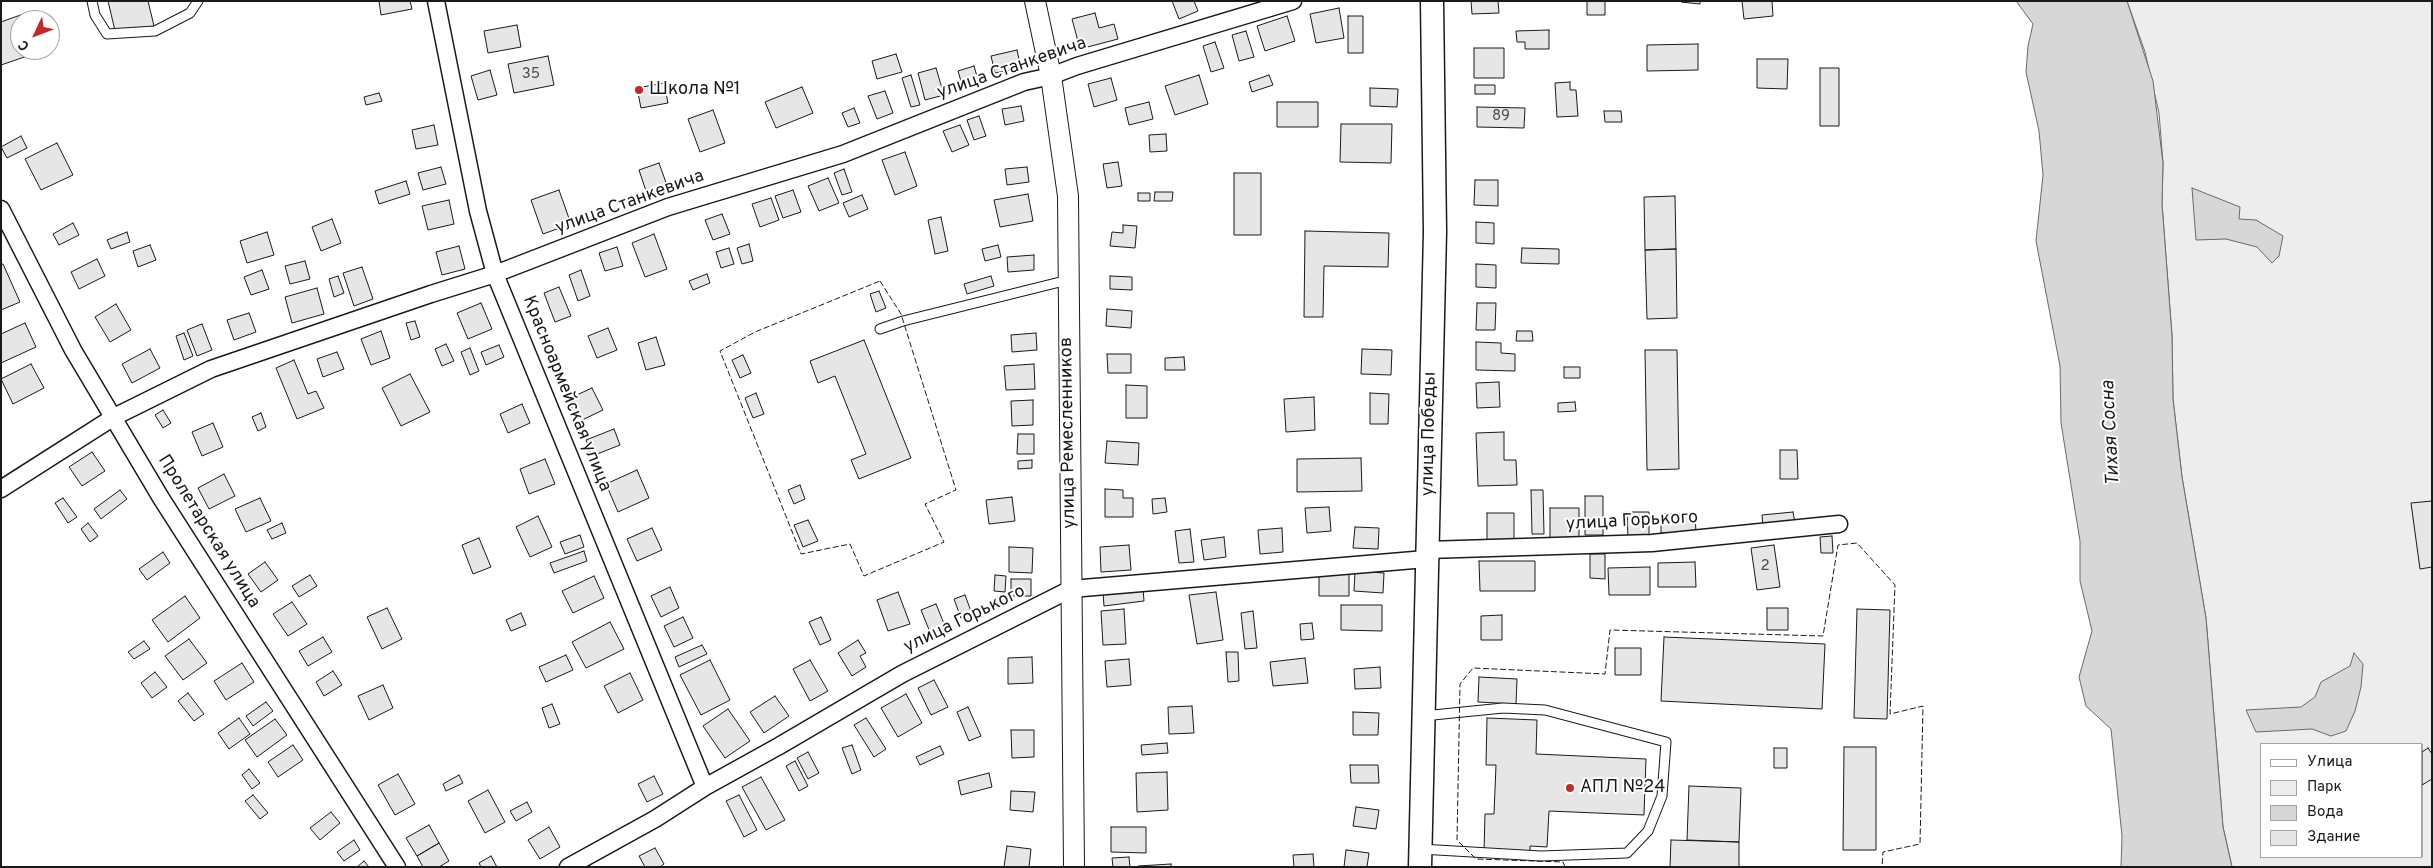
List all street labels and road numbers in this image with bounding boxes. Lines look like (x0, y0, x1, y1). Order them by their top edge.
street label: улица Станкевича (934, 33, 1090, 105)
street label: улица Станкевича (553, 166, 707, 240)
street label: Красноармейская улица (517, 293, 615, 495)
street label: улица Ремесленников (1057, 337, 1081, 529)
street label: улица Победы (1418, 372, 1442, 496)
street label: Пролетарская улица (152, 451, 264, 613)
street label: улица Горького (1565, 508, 1699, 536)
street label: улица Горького (901, 581, 1029, 659)

